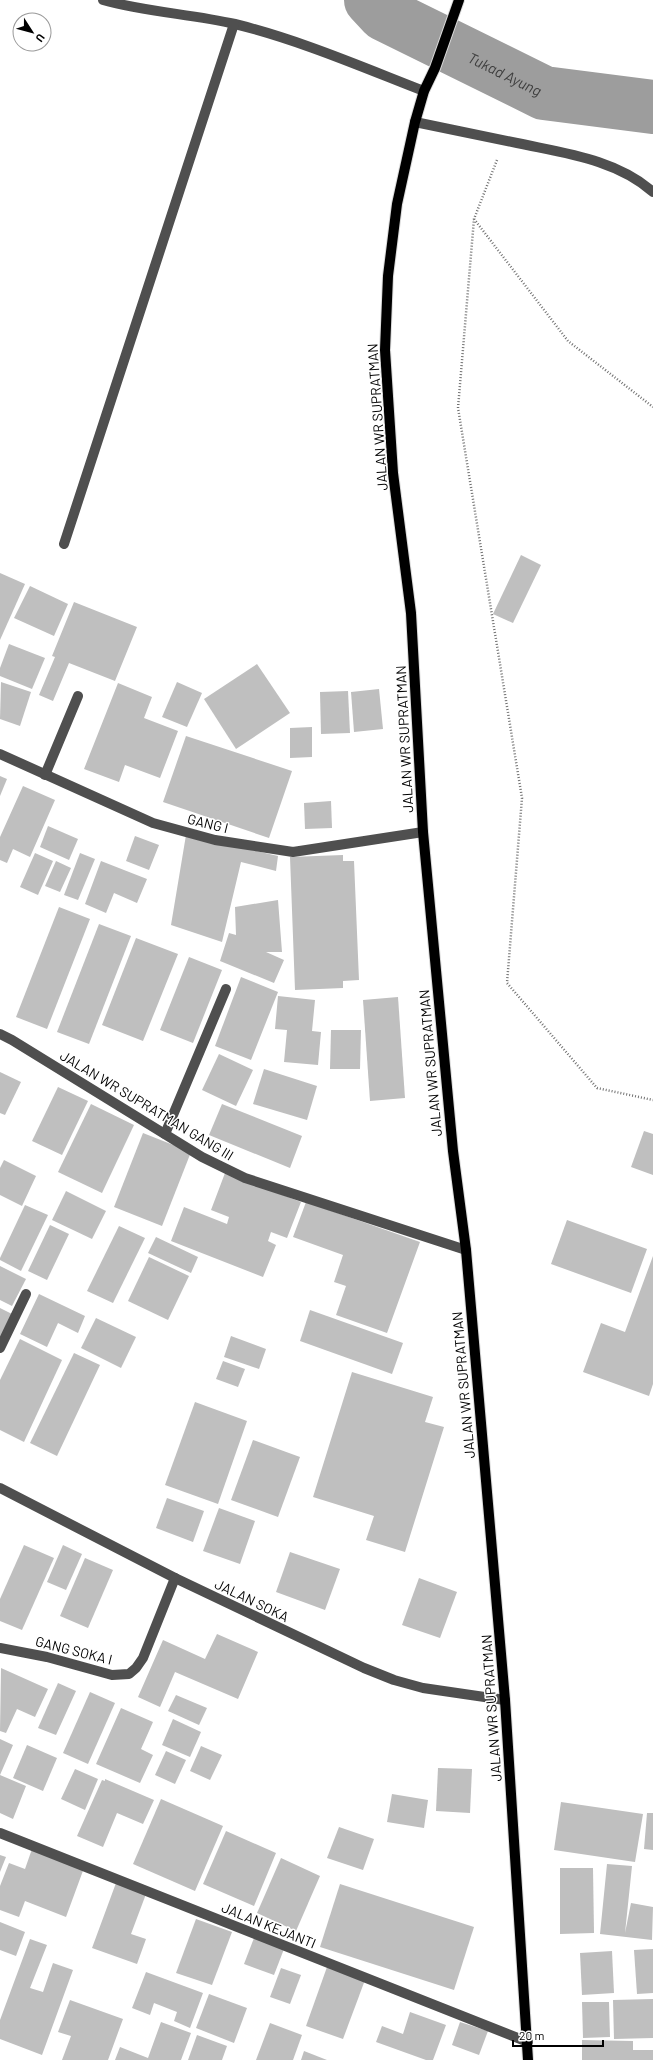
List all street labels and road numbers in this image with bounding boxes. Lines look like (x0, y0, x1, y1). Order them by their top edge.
street label: JALAN WR SUPRATMAN (363, 343, 391, 491)
street label: JALAN WR SUPRATMAN (392, 665, 416, 813)
street label: GANG I (186, 810, 230, 836)
street label: JALAN WR SUPRATMAN (415, 989, 445, 1137)
street label: JALAN WR SUPRATMAN GANG III (57, 1046, 237, 1164)
street label: JALAN WR SUPRATMAN (448, 1311, 478, 1459)
street label: JALAN SOKA (212, 1575, 292, 1625)
street label: GANG SOKA I (34, 1632, 114, 1668)
street label: JALAN WR SUPRATMAN (477, 1634, 505, 1782)
street label: JALAN KEJANTI (219, 1898, 319, 1952)

